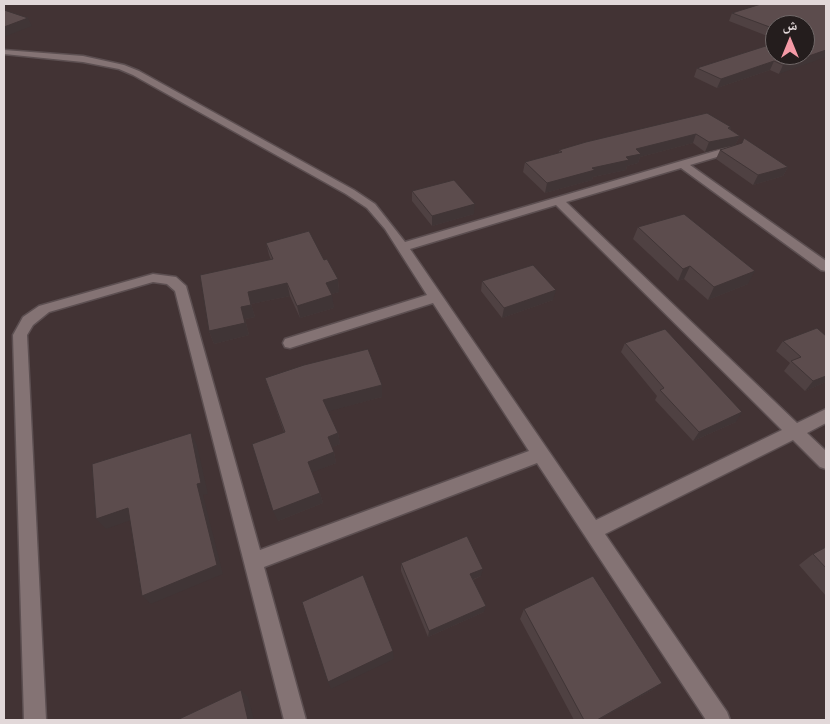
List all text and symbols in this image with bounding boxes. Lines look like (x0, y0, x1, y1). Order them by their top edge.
north arrow (765, 15, 815, 65)
text: ش (783, 17, 797, 34)

